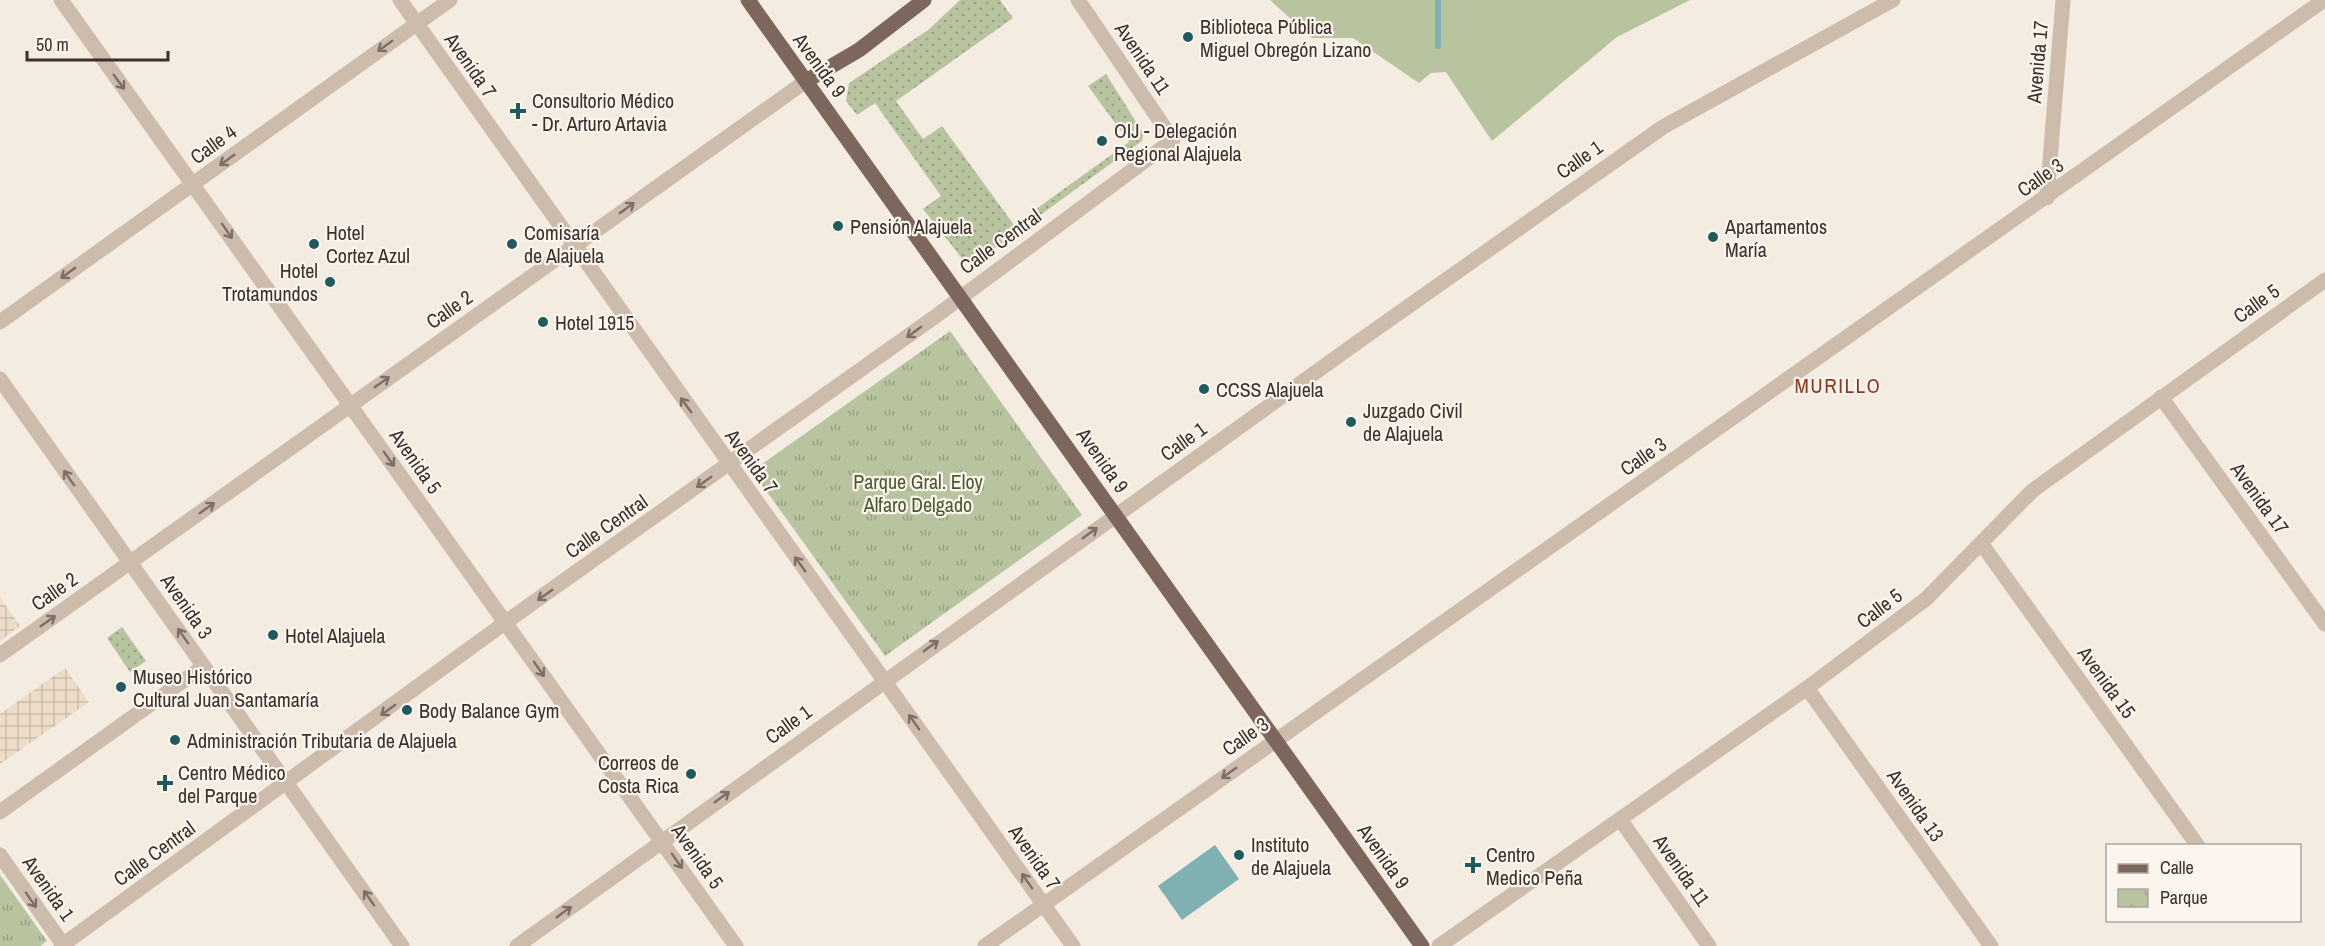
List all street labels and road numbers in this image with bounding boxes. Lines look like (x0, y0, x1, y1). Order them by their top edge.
street label: Avenida 11 (1108, 16, 1177, 99)
street label: Avenida 17 (2020, 20, 2054, 105)
street label: Avenida 7 (438, 26, 503, 103)
street label: Avenida 9 (787, 26, 853, 103)
street label: Calle 4 (184, 118, 242, 170)
street label: Calle 1 (1550, 133, 1608, 185)
street label: Calle 3 (2011, 151, 2069, 203)
street label: Calle Central (954, 202, 1046, 280)
street label: Calle 5 (2227, 277, 2285, 329)
street label: Calle 2 (420, 283, 478, 335)
street label: Calle 1 (1154, 415, 1212, 467)
street label: Avenida 9 (1070, 421, 1135, 498)
street label: Avenida 5 (383, 422, 448, 499)
street label: Avenida 7 (719, 422, 785, 499)
street label: Calle 3 (1614, 430, 1672, 482)
street label: Avenida 17 (2224, 456, 2295, 539)
street label: Calle Central (559, 488, 653, 564)
street label: Calle 2 (25, 565, 83, 617)
street label: Avenida 3 (154, 567, 219, 644)
street label: Calle 5 (1850, 582, 1908, 634)
street label: Avenida 15 (2071, 640, 2142, 723)
street label: Calle 1 (759, 698, 817, 750)
street label: Calle 3 (1216, 710, 1274, 762)
street label: Avenida 13 (1881, 763, 1951, 847)
street label: Calle Central (108, 814, 200, 892)
street label: Avenida 5 (665, 817, 730, 894)
street label: Avenida 9 (1351, 817, 1416, 894)
street label: Avenida 7 (1002, 818, 1067, 895)
street label: Avenida 11 (1647, 828, 1716, 911)
street label: Avenida 1 (16, 849, 81, 926)

